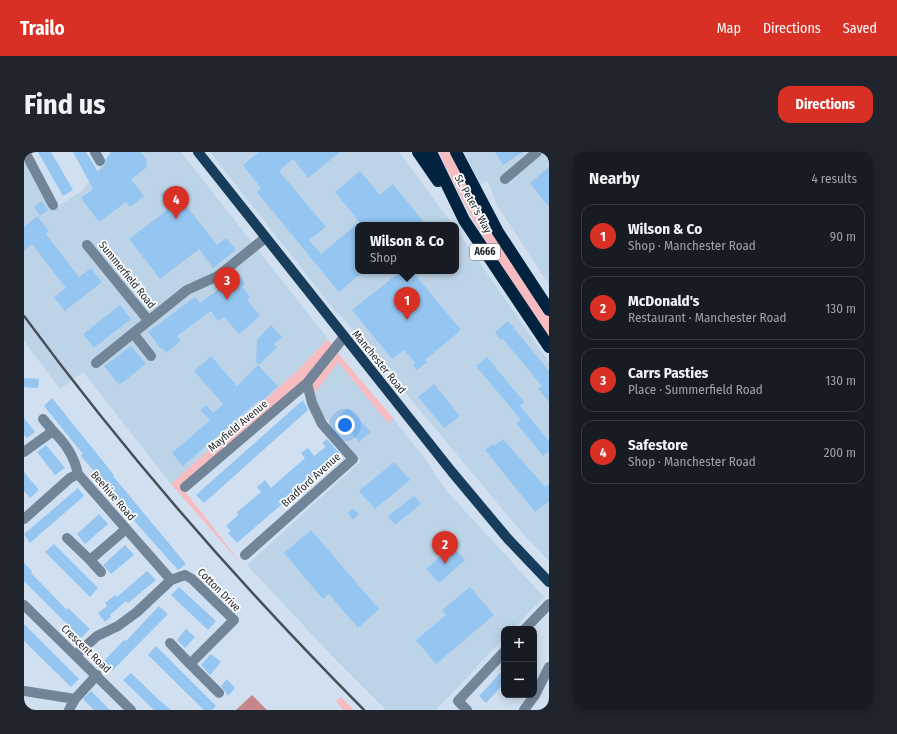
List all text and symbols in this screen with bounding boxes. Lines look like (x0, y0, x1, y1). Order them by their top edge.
text: Trailo (20, 17, 65, 40)
text: Map (717, 20, 741, 37)
text: Directions (763, 20, 821, 37)
text: Saved (843, 20, 877, 37)
button: Directions (778, 86, 873, 123)
text: Find us (24, 88, 106, 121)
text: Nearby (589, 168, 640, 189)
text: 4 results (811, 171, 857, 186)
street label: St. Peter's Way (452, 172, 494, 236)
pin: 4 (163, 186, 189, 219)
text: Wilson & Co (628, 220, 702, 238)
popup (355, 222, 459, 274)
text: 1 (600, 229, 606, 244)
text: 90 m (830, 229, 856, 244)
text: Wilson & Co (370, 232, 444, 250)
text: Shop · Manchester Road (628, 238, 756, 253)
street label: Summerfield Road (96, 239, 158, 311)
road number: A666 (470, 244, 500, 260)
text: Shop (370, 250, 397, 265)
pin: 3 (214, 267, 240, 300)
pin: 1 (394, 287, 420, 320)
text: McDonald's (628, 292, 699, 310)
text: 2 (600, 301, 606, 316)
text: 130 m (825, 301, 856, 316)
text: Restaurant · Manchester Road (628, 310, 787, 325)
street label: Manchester Road (349, 328, 409, 396)
text: Carrs Pasties (628, 364, 708, 382)
text: 3 (600, 373, 606, 388)
text: 130 m (825, 373, 856, 388)
text: Place · Summerfield Road (628, 382, 763, 397)
street label: Mayfield Avenue (206, 397, 270, 455)
your location (335, 415, 355, 435)
text: Safestore (628, 436, 688, 454)
text: 4 (600, 445, 606, 460)
text: 200 m (824, 445, 856, 460)
street label: Bradford Avenue (279, 450, 343, 510)
text: Shop · Manchester Road (628, 454, 756, 469)
street label: Beehive Road (88, 469, 138, 523)
pin: 2 (432, 531, 458, 564)
street label: Cotton Drive (195, 566, 243, 614)
street label: Crescent Road (59, 622, 113, 676)
map controls (501, 626, 537, 698)
button: + (501, 626, 537, 662)
button: − (501, 662, 537, 698)

